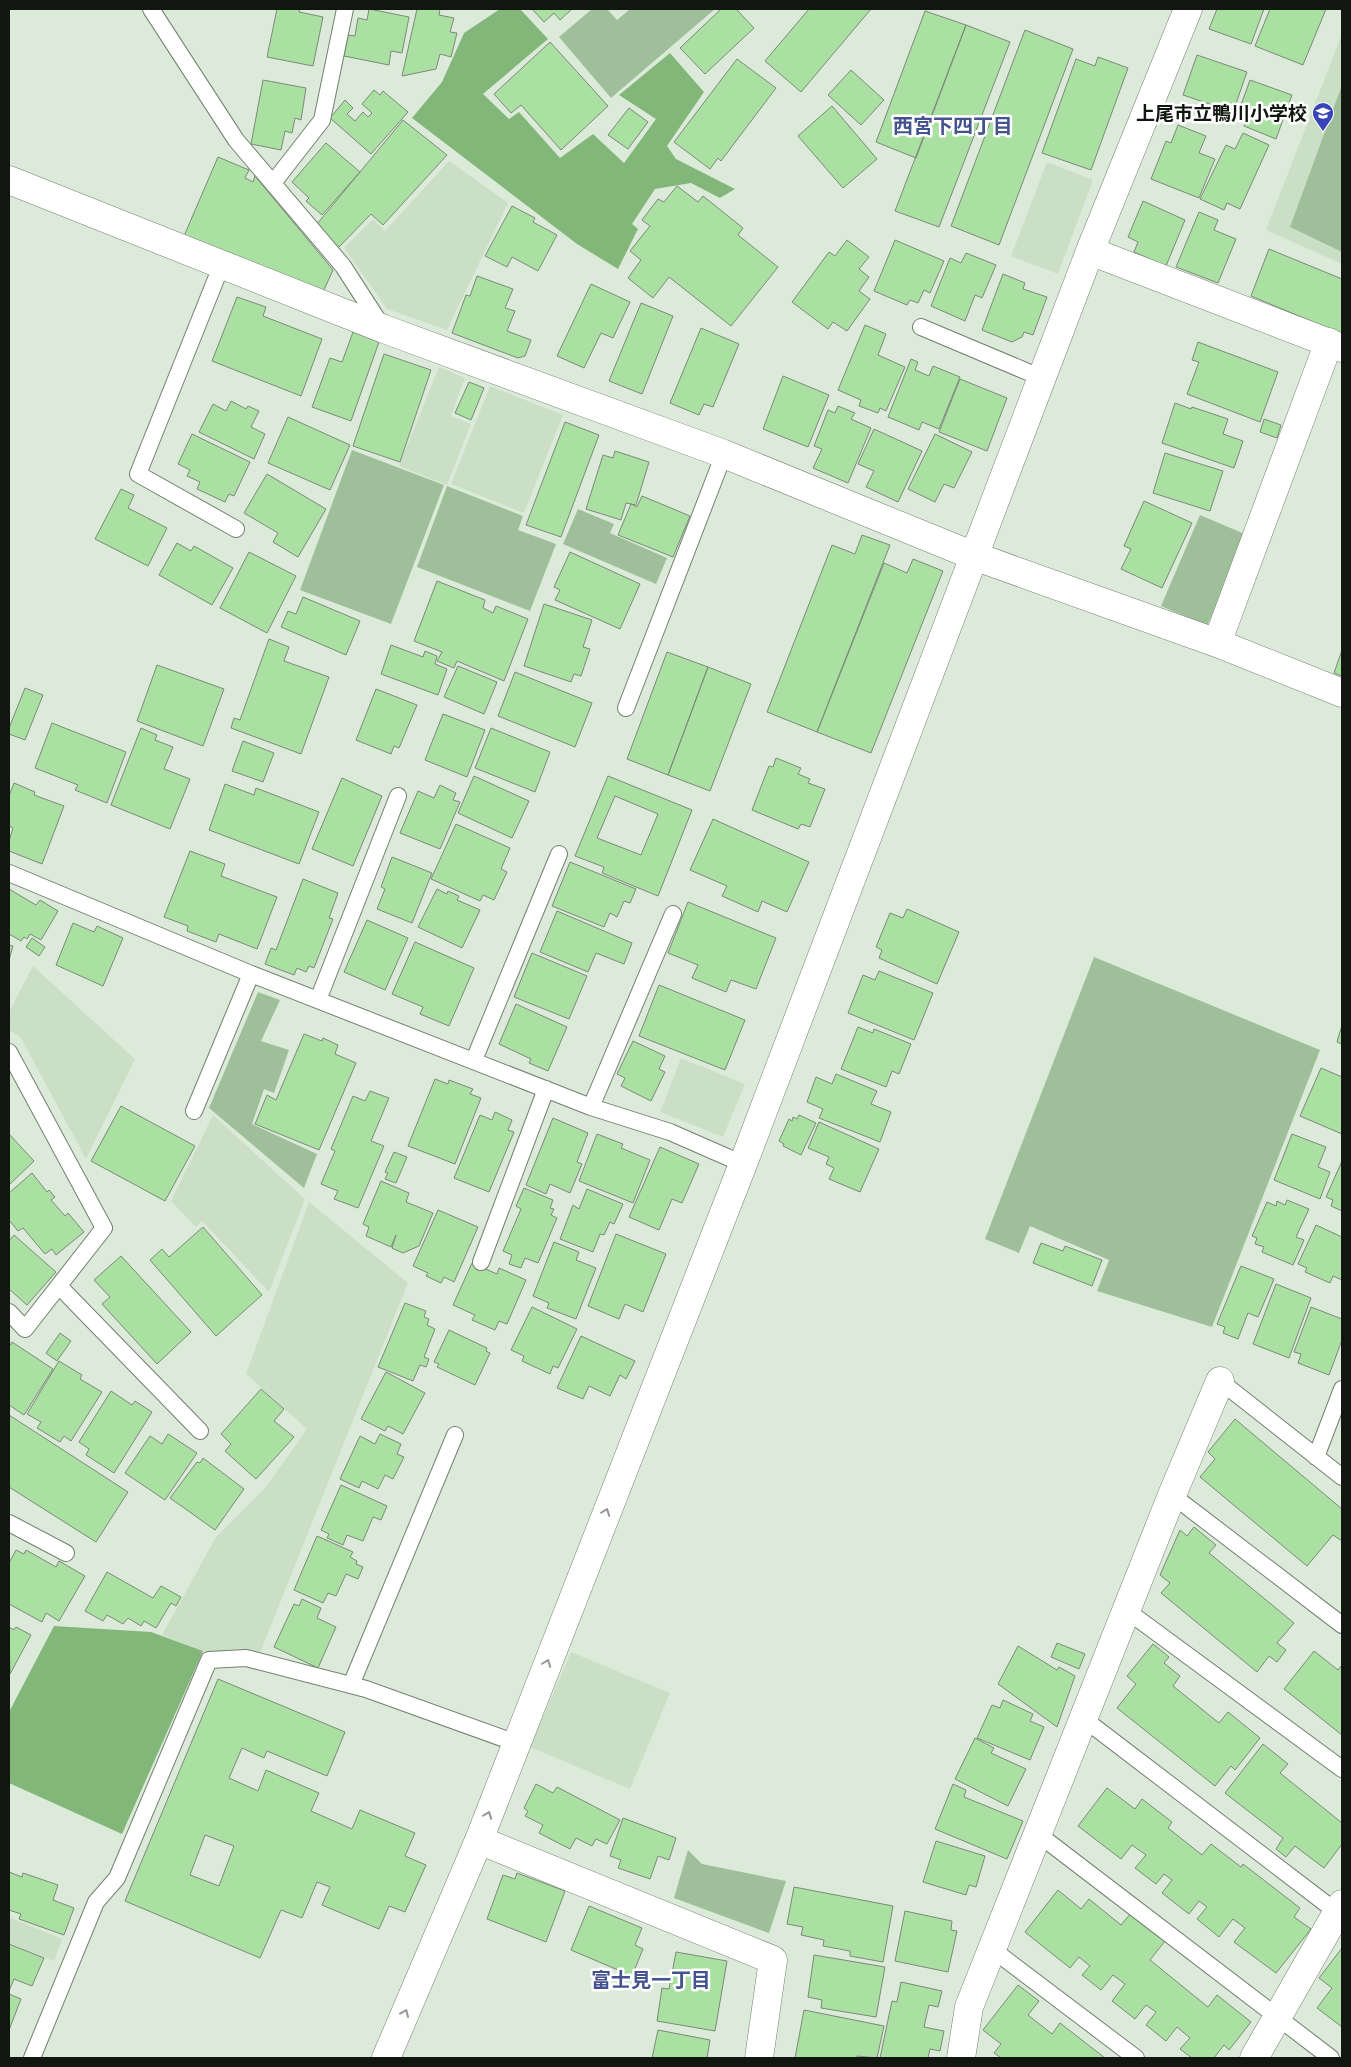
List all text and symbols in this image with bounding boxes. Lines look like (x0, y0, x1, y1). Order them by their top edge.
place label: 上尾市立鴨川小学校 (1136, 101, 1307, 125)
school or university icon: 上尾市立鴨川小学校 (1311, 101, 1335, 132)
district label: 西宮下四丁目 (893, 113, 1013, 138)
one-way arrow (600, 1508, 610, 1517)
one-way arrow (541, 1660, 551, 1668)
one-way arrow (482, 1811, 492, 1820)
district label: 富士見一丁目 (591, 1967, 711, 1992)
one-way arrow (399, 2009, 410, 2018)

